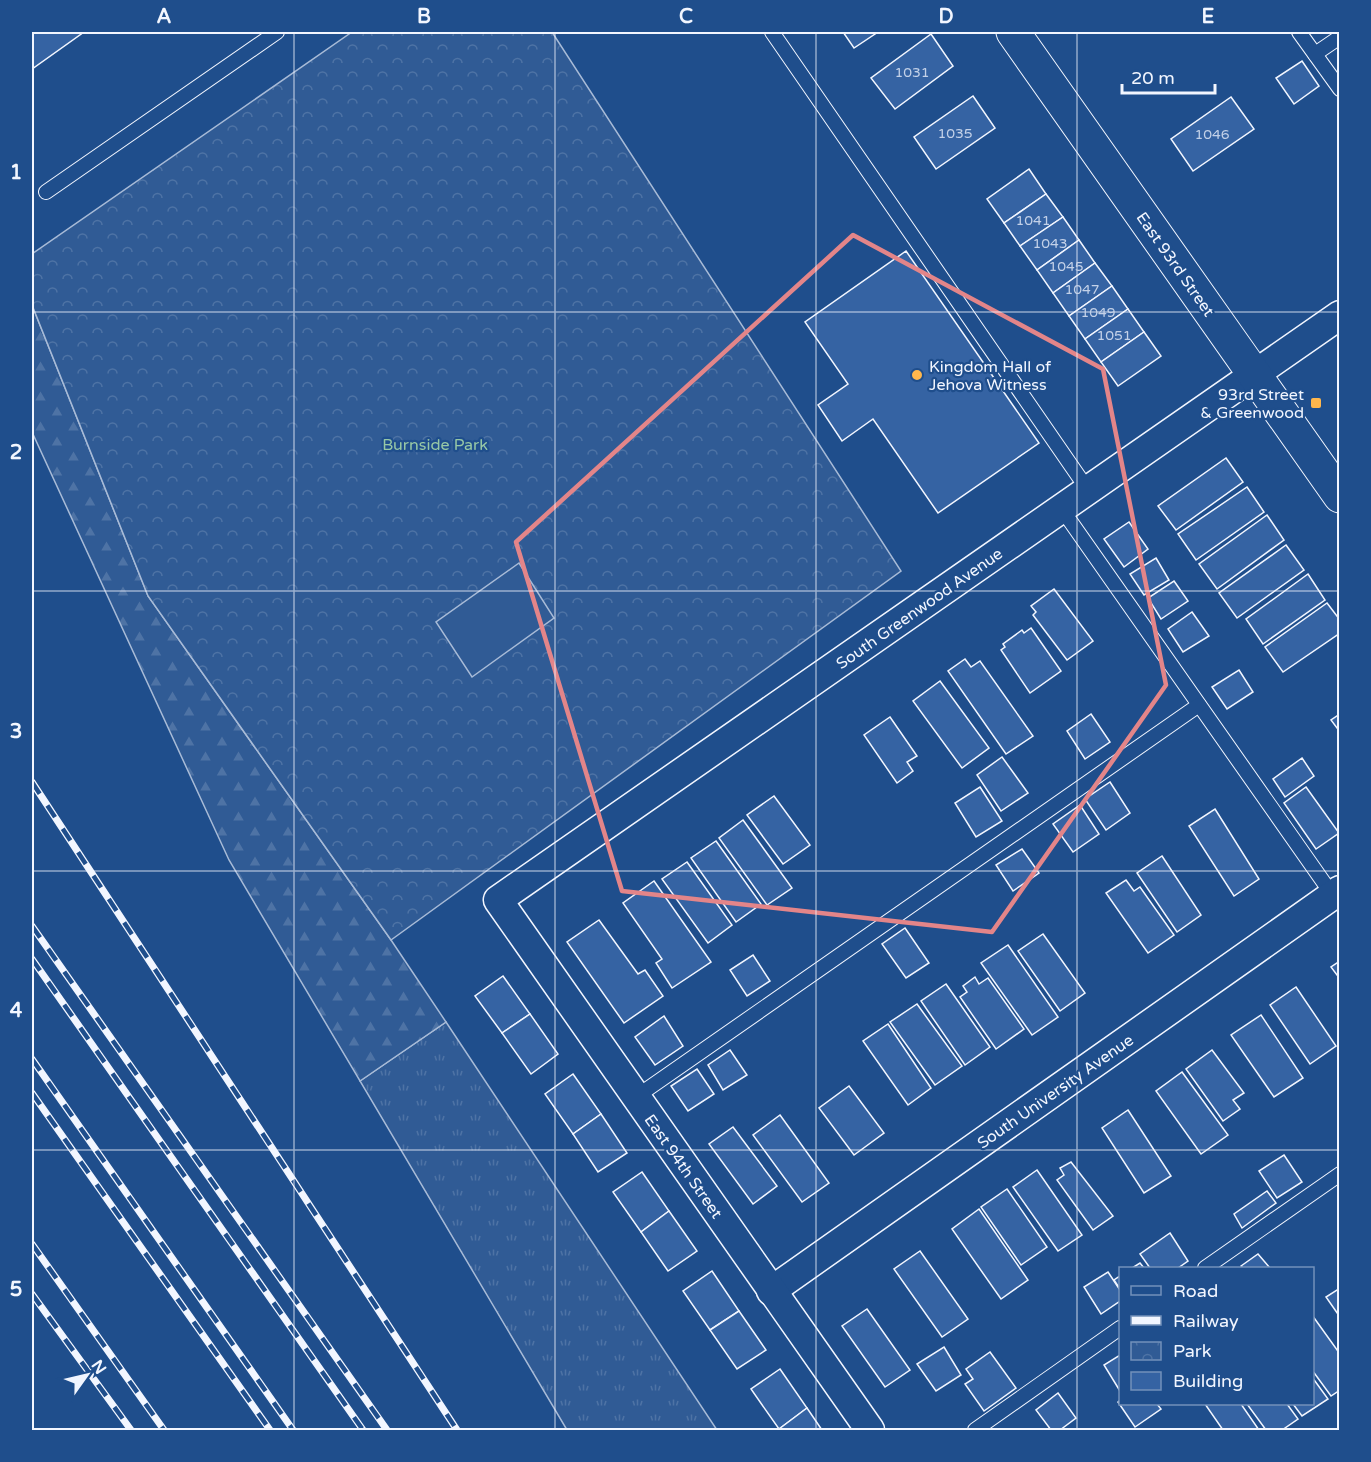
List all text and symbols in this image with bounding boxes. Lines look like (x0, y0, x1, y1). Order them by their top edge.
text: A (157, 5, 172, 29)
text: B (417, 5, 431, 29)
text: C (679, 5, 693, 29)
text: D (938, 5, 954, 29)
text: E (1202, 5, 1215, 29)
scale bar (1122, 57, 1215, 95)
house number: 1031 (894, 64, 930, 81)
text: 20 m (1131, 67, 1175, 89)
house number: 1035 (937, 125, 973, 142)
house number: 1046 (1194, 126, 1230, 143)
text: 1 (10, 161, 22, 185)
street label: East 93rd Street (1132, 208, 1219, 321)
house number: 1041 (1015, 212, 1051, 229)
house number: 1043 (1032, 235, 1068, 252)
house number: 1045 (1048, 258, 1084, 275)
house number: 1047 (1064, 281, 1100, 298)
house number: 1049 (1080, 304, 1116, 321)
house number: 1051 (1096, 327, 1132, 344)
place label: Kingdom Hall of Jehova Witness (929, 357, 1052, 395)
marker: Kingdom Hall of Jehova Witness (910, 368, 924, 382)
place label: 93rd Street & Greenwood (1200, 385, 1304, 423)
marker: 93rd Street & Greenwood (1309, 396, 1323, 410)
park label: Burnside Park (382, 435, 488, 455)
text: 2 (10, 441, 22, 465)
street label: South Greenwood Avenue (832, 544, 1007, 674)
text: 3 (10, 720, 22, 744)
text: 4 (10, 999, 23, 1023)
street label: South University Avenue (974, 1030, 1138, 1153)
street label: East 94th Street (640, 1111, 727, 1223)
legend (1119, 1267, 1314, 1405)
text: 5 (10, 1278, 22, 1302)
text: Road (1173, 1280, 1218, 1302)
text: Railway (1173, 1310, 1239, 1332)
text: Park (1173, 1340, 1212, 1362)
north arrow (57, 1345, 117, 1405)
text: N (87, 1356, 110, 1378)
text: Building (1173, 1370, 1243, 1392)

